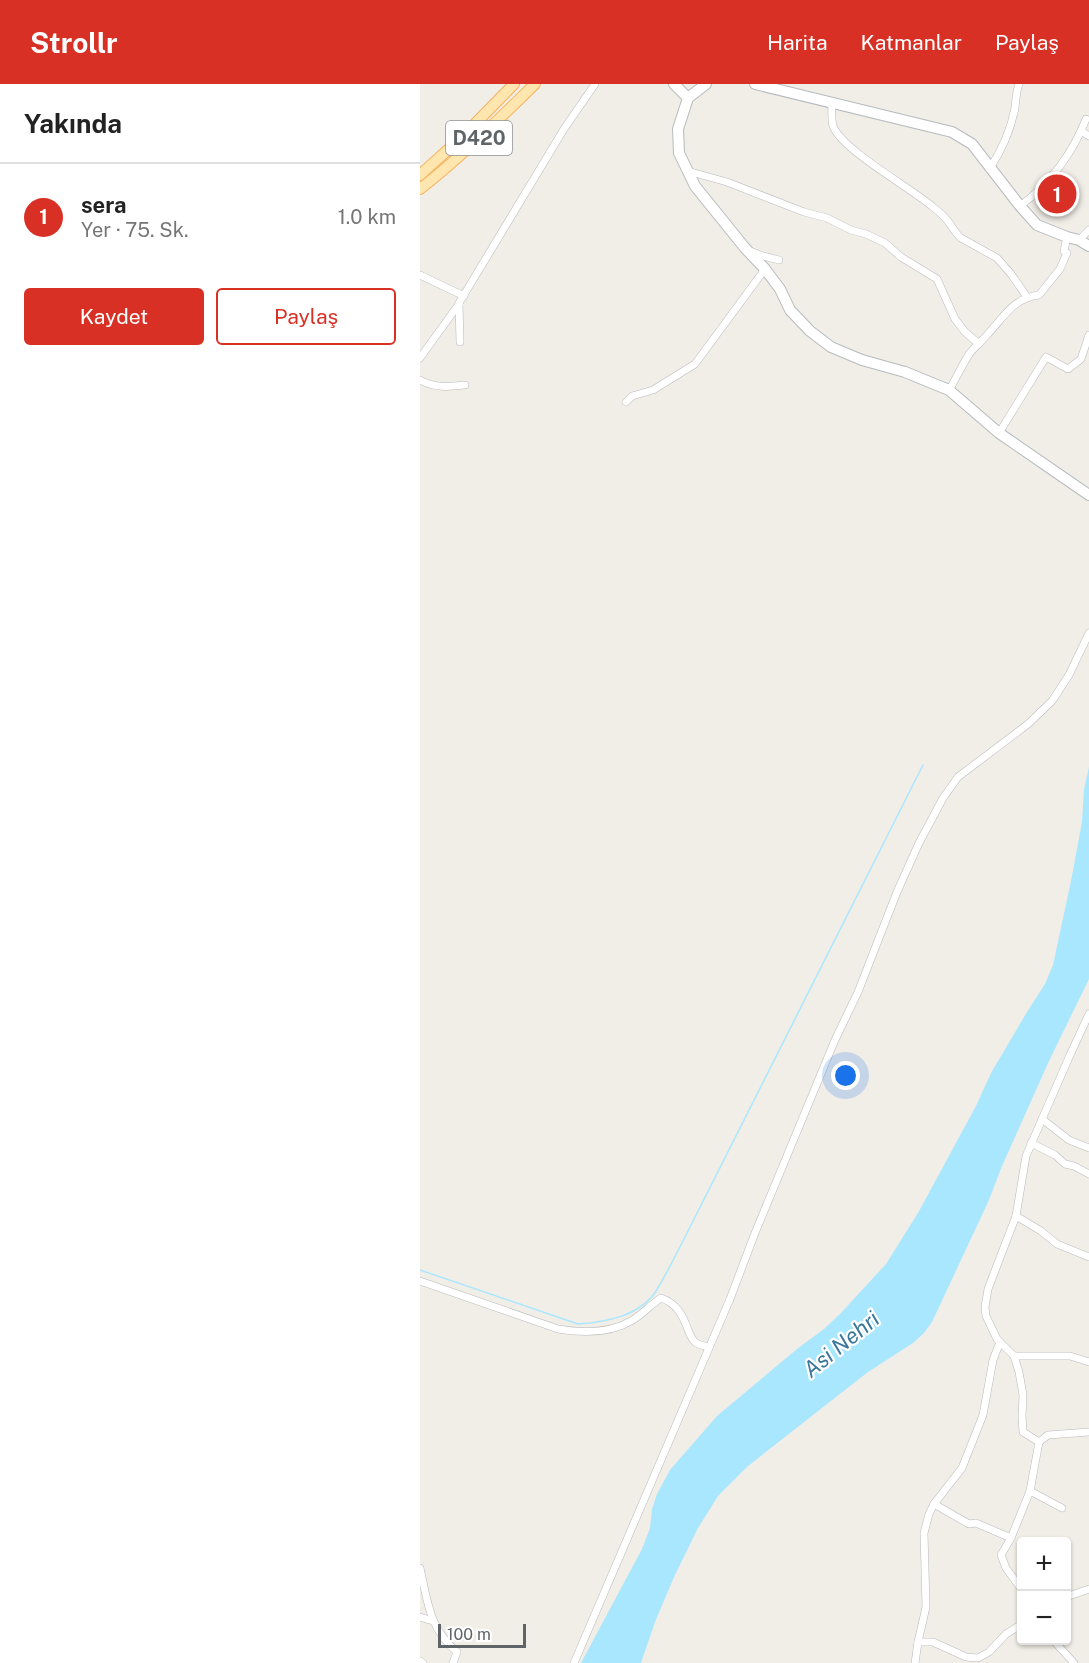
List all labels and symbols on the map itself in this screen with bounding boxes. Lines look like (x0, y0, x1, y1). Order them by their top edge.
road number: D420 (446, 121, 512, 155)
pin: 1 (1038, 172, 1076, 216)
your location (831, 1061, 860, 1090)
water label: Asi Nehri (798, 1305, 885, 1382)
scale bar (438, 1621, 526, 1648)

